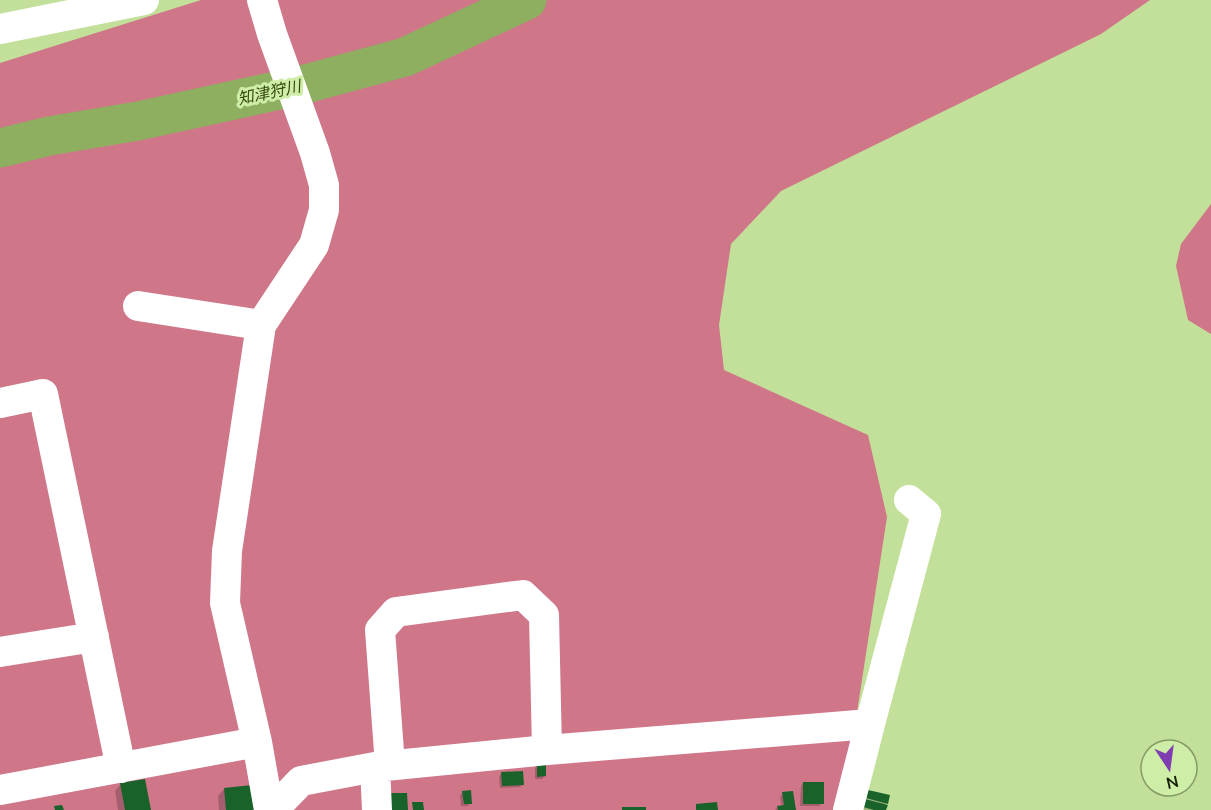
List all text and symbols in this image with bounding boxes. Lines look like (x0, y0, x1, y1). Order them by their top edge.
water label: 知津狩川 (236, 75, 304, 108)
north arrow (1139, 738, 1199, 798)
text: N (1164, 772, 1181, 794)

